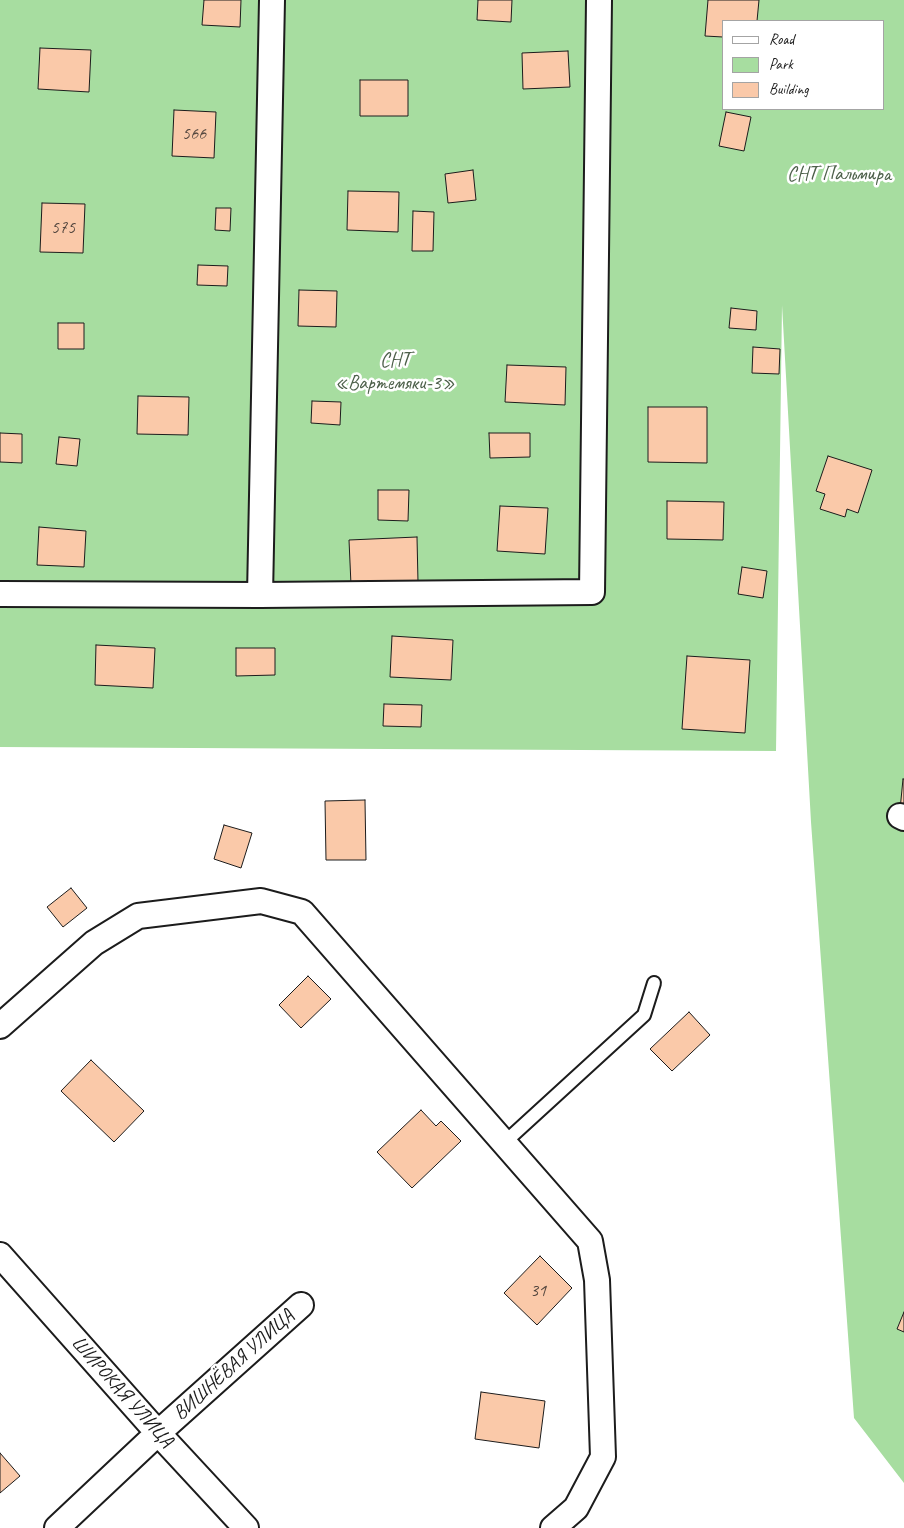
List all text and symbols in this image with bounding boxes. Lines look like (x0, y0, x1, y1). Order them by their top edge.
legend (722, 20, 884, 110)
text: Road (769, 30, 794, 49)
text: Park (769, 55, 793, 74)
text: Building (769, 80, 808, 99)
house number: 566 (182, 123, 206, 145)
park label: СНТ Пальмира (787, 163, 891, 187)
house number: 575 (51, 217, 75, 239)
park label: СНТ «Вартемяки-3» (335, 349, 455, 396)
house number: 31 (530, 1280, 546, 1302)
street label: ВИШНЁВАЯ УЛИЦА (169, 1304, 299, 1426)
street label: ШИРОКАЯ УЛИЦА (66, 1331, 178, 1453)

